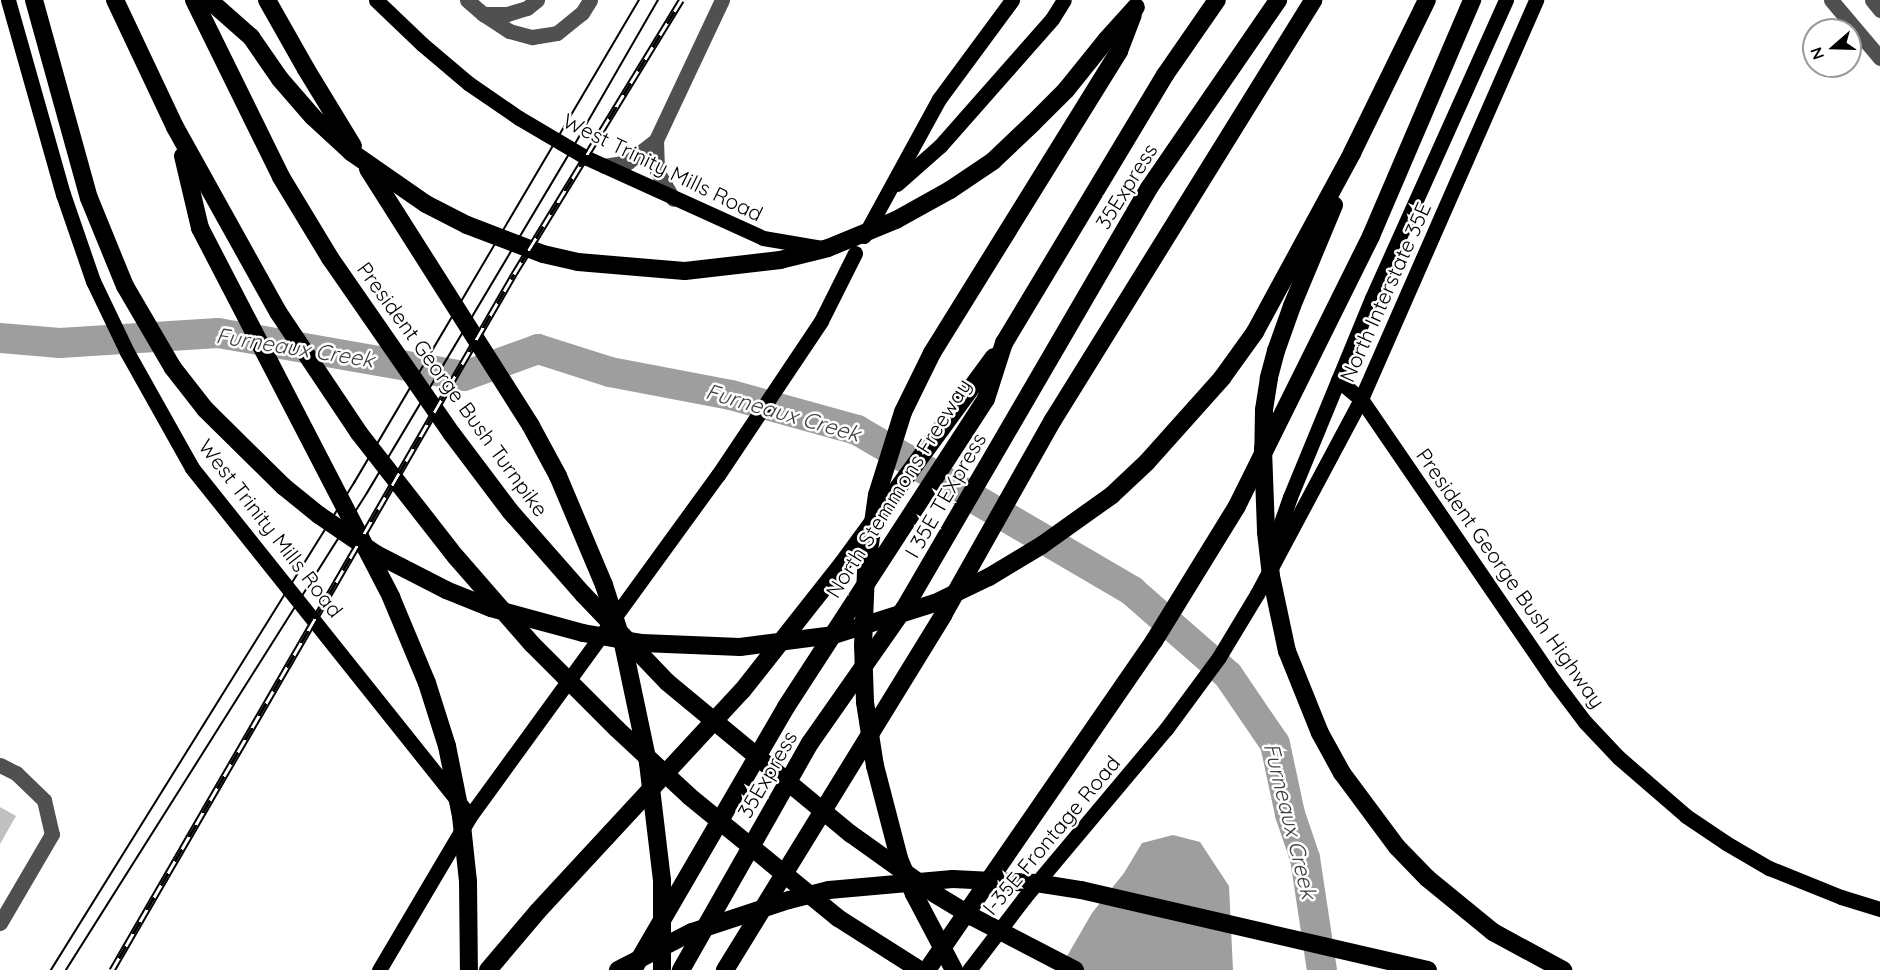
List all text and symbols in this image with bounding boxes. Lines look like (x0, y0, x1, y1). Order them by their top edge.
north arrow (1802, 18, 1862, 78)
text: N (1806, 45, 1828, 62)
street label: West Trinity Mills Road (559, 108, 767, 226)
street label: 35Express (1090, 138, 1162, 234)
street label: North Interstate 35E (1334, 198, 1436, 386)
street label: President George Bush Turnpike (352, 257, 554, 521)
water label: Furneaux Creek (214, 322, 376, 374)
street label: North Stemmons Freeway (820, 374, 976, 602)
water label: Furneaux Creek (703, 378, 863, 448)
street label: I 35E TEXpress (899, 428, 991, 562)
street label: West Trinity Mills Road (194, 434, 348, 622)
street label: President George Bush Highway (1411, 443, 1611, 713)
street label: 35Express (732, 726, 802, 822)
water label: Furneaux Creek (1258, 740, 1322, 902)
street label: I-35E Frontage Road (977, 750, 1125, 920)

